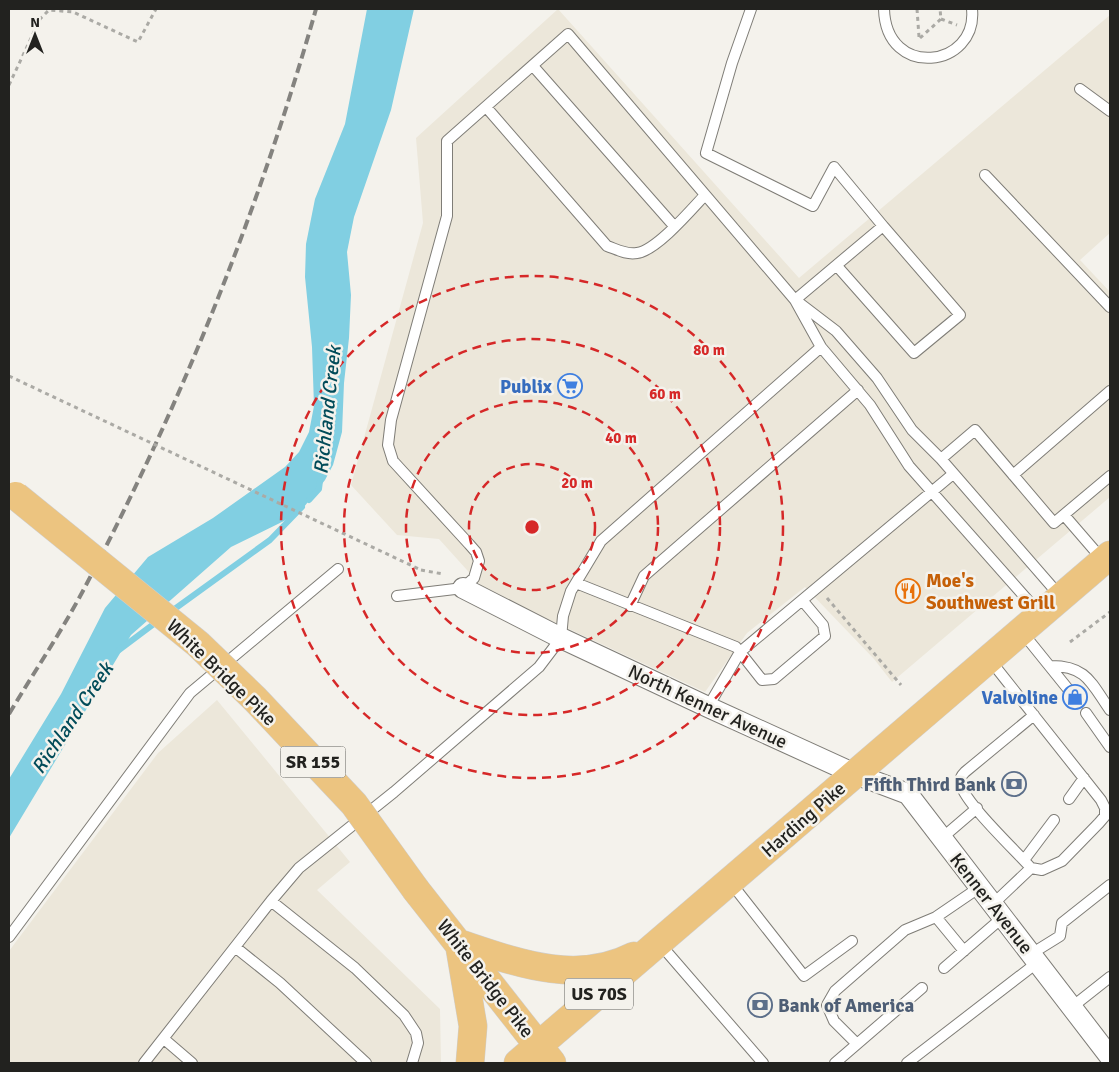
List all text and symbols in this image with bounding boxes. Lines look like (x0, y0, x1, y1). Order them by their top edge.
north arrow (10, 10, 60, 60)
text: N (30, 14, 40, 31)
text: 80 m (693, 341, 725, 359)
water label: Richland Creek (308, 343, 347, 475)
supermarket icon: Publix (557, 373, 583, 399)
place label: Publix (500, 375, 553, 399)
text: 60 m (649, 385, 681, 403)
text: 40 m (605, 429, 637, 447)
text: 20 m (561, 474, 593, 492)
centre of rings (523, 518, 541, 536)
place label: Moe's Southwest Grill (926, 569, 1055, 615)
restaurant icon: Moe's Southwest Grill (895, 578, 921, 604)
street label: White Bridge Pike (161, 614, 281, 731)
water label: Richland Creek (26, 656, 120, 779)
street label: North Kenner Avenue (624, 660, 791, 754)
shop icon: Valvoline (1062, 684, 1088, 710)
place label: Valvoline (982, 686, 1058, 710)
road number: SR 155 (280, 746, 346, 778)
bank icon: Fifth Third Bank (1001, 771, 1027, 797)
place label: Fifth Third Bank (864, 773, 996, 797)
street label: Harding Pike (757, 777, 851, 863)
street label: Kenner Avenue (944, 848, 1038, 959)
street label: White Bridge Pike (431, 915, 539, 1043)
road number: US 70S (565, 979, 633, 1010)
bank icon: Bank of America (747, 992, 773, 1018)
place label: Bank of America (778, 994, 914, 1018)

